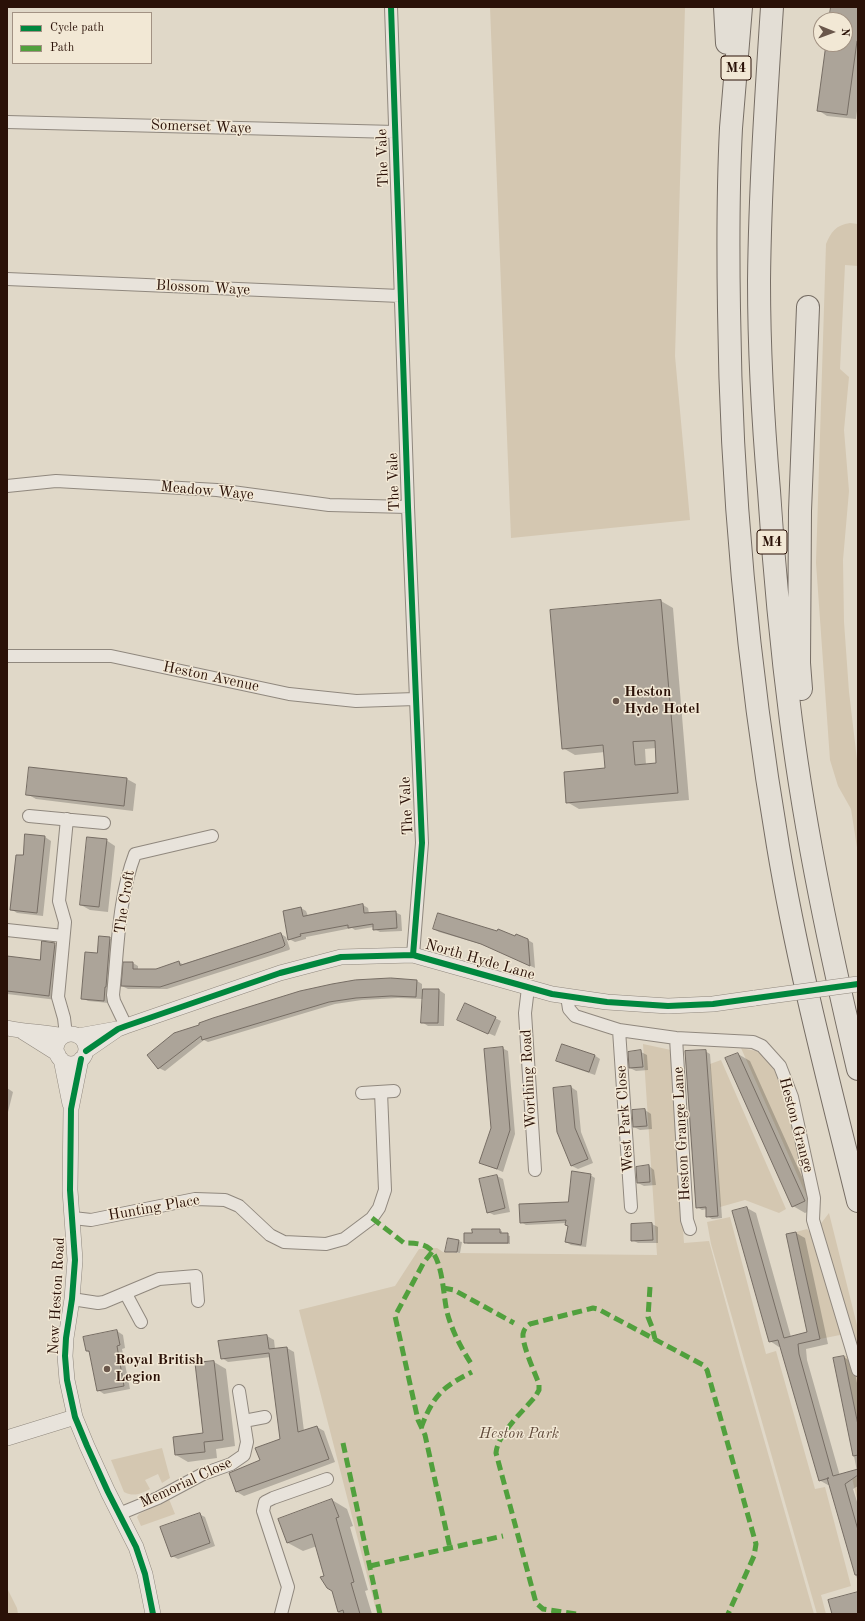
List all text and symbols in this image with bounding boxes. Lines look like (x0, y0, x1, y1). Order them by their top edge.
legend (12, 12, 152, 64)
north arrow (813, 12, 853, 52)
text: Cycle path (50, 22, 104, 34)
text: N (839, 28, 850, 36)
text: Path (50, 42, 74, 54)
road number: M4 (721, 56, 751, 80)
street label: Somerset Waye (150, 116, 252, 138)
street label: The Vale (373, 128, 393, 188)
street label: Blossom Waye (155, 277, 251, 299)
street label: The Vale (384, 452, 404, 512)
street label: Meadow Waye (159, 478, 255, 504)
road number: M4 (757, 530, 787, 554)
street label: Heston Avenue (161, 658, 261, 696)
place label: Heston Hyde Hotel (624, 683, 700, 718)
marker: Heston Hyde Hotel (611, 696, 621, 706)
street label: The Vale (396, 776, 418, 836)
street label: The Croft (111, 869, 139, 935)
street label: North Hyde Lane (423, 936, 537, 984)
street label: Worthing Road (517, 1029, 541, 1129)
street label: West Park Close (612, 1065, 638, 1173)
street label: Heston Grange Lane (669, 1066, 695, 1202)
street label: Heston Grange (775, 1075, 817, 1175)
street label: Hunting Place (107, 1191, 201, 1225)
street label: New Heston Road (45, 1237, 69, 1355)
place label: Royal British Legion (115, 1351, 204, 1386)
marker: Royal British Legion (102, 1364, 112, 1374)
park label: Heston Park (479, 1425, 559, 1443)
street label: Memorial Close (137, 1454, 235, 1512)

